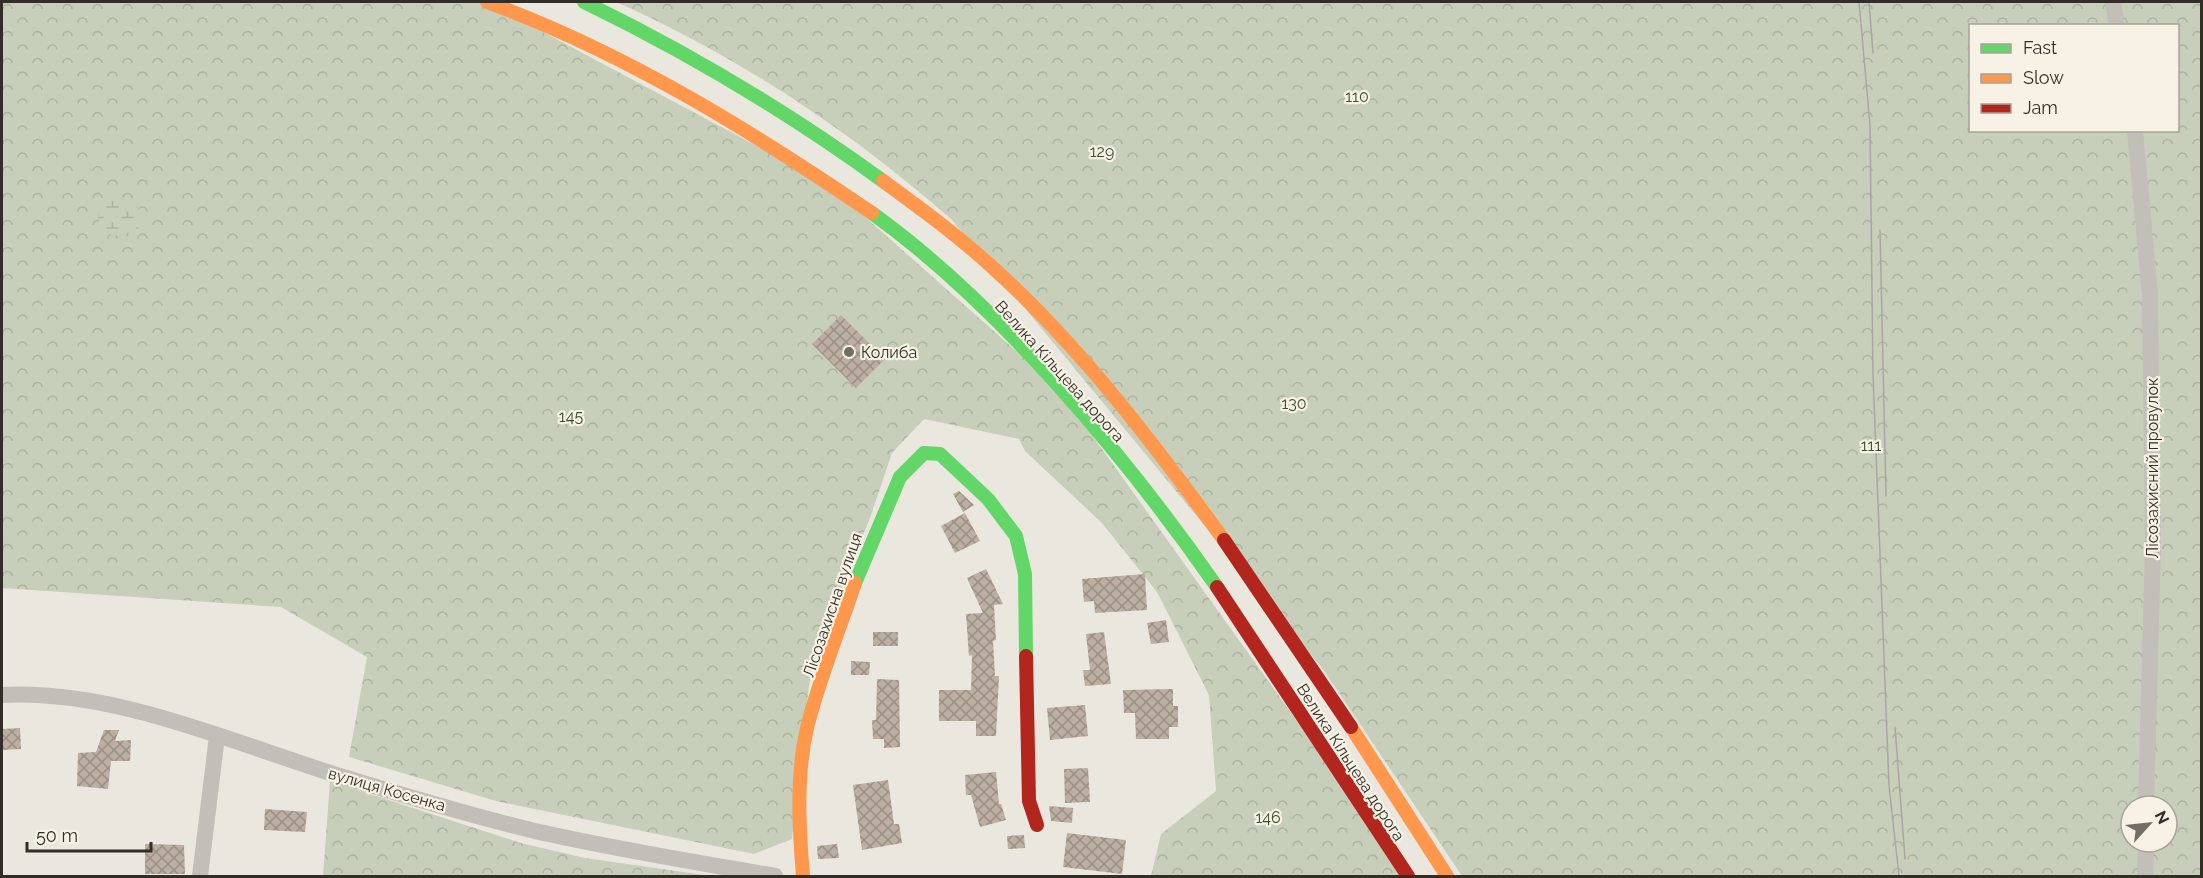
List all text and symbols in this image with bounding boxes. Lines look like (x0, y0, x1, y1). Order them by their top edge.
legend (1969, 24, 2179, 132)
text: Fast (2023, 37, 2057, 58)
text: Slow (2023, 67, 2064, 88)
park label: 110 (1345, 87, 1369, 106)
text: Jam (2023, 97, 2058, 118)
park label: 129 (1090, 142, 1114, 161)
street label: Велика Кільцева дорога (991, 297, 1128, 446)
place label: Колиба (861, 343, 917, 362)
marker: Колиба (842, 345, 856, 359)
street label: Лісозахисний провулок (2143, 378, 2162, 558)
park label: 130 (1281, 394, 1307, 413)
park label: 145 (559, 407, 583, 426)
park label: 111 (1861, 436, 1881, 455)
street label: Лісозахисна вулиця (799, 531, 866, 680)
street label: Велика Кільцева дорога (1293, 680, 1409, 844)
street label: вулиця Косенка (326, 764, 448, 815)
north arrow (2119, 794, 2179, 854)
park label: 146 (1255, 808, 1281, 827)
text: N (2151, 808, 2173, 827)
scale bar (27, 815, 152, 853)
text: 50 m (36, 825, 78, 846)

